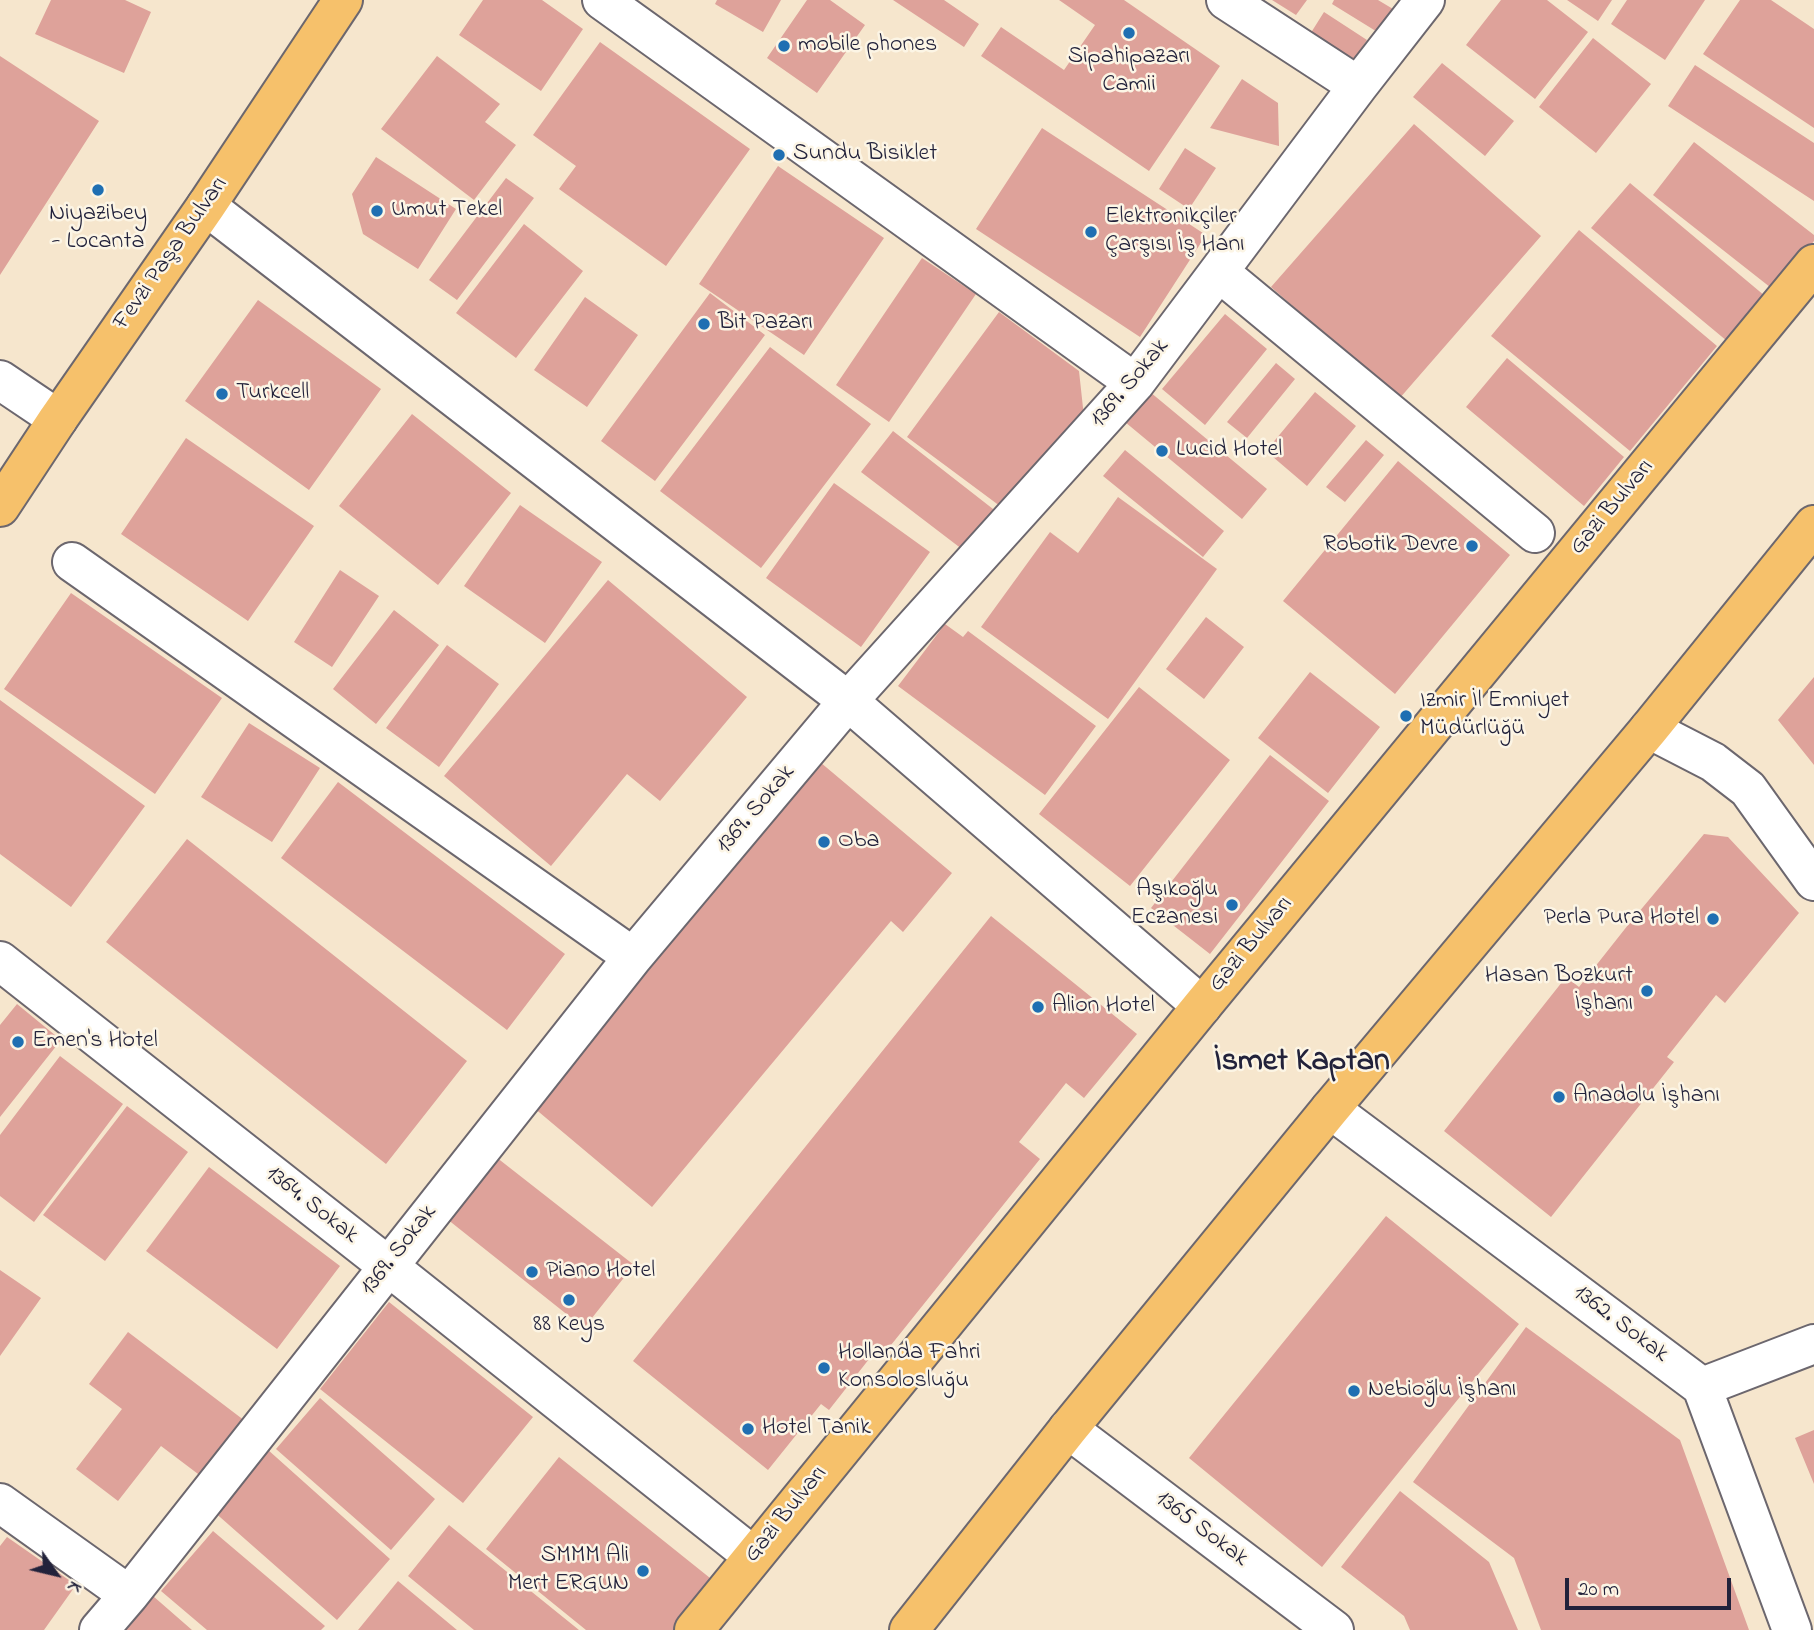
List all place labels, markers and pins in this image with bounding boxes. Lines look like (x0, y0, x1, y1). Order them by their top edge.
marker: Sipahipazarı Camii (1121, 25, 1137, 41)
place label: mobile phones (798, 32, 937, 60)
marker: mobile phones (776, 38, 792, 54)
place label: Sipahipazarı Camii (1068, 44, 1190, 100)
place label: Sundu Bisiklet (793, 141, 937, 169)
marker: Sundu Bisiklet (771, 147, 787, 163)
marker: Niyazibey - Locanta (90, 182, 106, 198)
place label: Umut Tekel (391, 197, 502, 225)
place label: Niyazibey - Locanta (49, 201, 147, 257)
marker: Umut Tekel (369, 203, 385, 219)
place label: Elektronikçiler Çarşısı İş Hanı (1105, 204, 1245, 260)
marker: Elektronikçiler Çarşısı İş Hanı (1083, 224, 1099, 240)
place label: Bit Pazarı (718, 310, 813, 338)
marker: Bit Pazarı (696, 316, 712, 332)
place label: Turkcell (236, 380, 309, 408)
marker: Turkcell (214, 386, 230, 402)
place label: Lucid Hotel (1176, 437, 1282, 465)
marker: Lucid Hotel (1154, 443, 1170, 459)
place label: Robotik Devre (1323, 532, 1458, 560)
marker: Robotik Devre (1464, 538, 1480, 554)
place label: Izmir İl Emniyet Müdürlüğü (1420, 688, 1569, 744)
marker: Izmir İl Emniyet Müdürlüğü (1398, 708, 1414, 724)
place label: Oba (838, 828, 879, 856)
marker: Oba (816, 834, 832, 850)
place label: Aşıkoğlu Eczanesi (1131, 877, 1218, 933)
marker: Aşıkoğlu Eczanesi (1224, 897, 1240, 913)
place label: Perla Pura Hotel (1544, 905, 1699, 933)
marker: Perla Pura Hotel (1705, 911, 1721, 927)
place label: Hasan Bozkurt İşhanı (1485, 963, 1633, 1019)
marker: Hasan Bozkurt İşhanı (1639, 983, 1655, 999)
place label: Alion Hotel (1052, 993, 1155, 1021)
marker: Alion Hotel (1030, 999, 1046, 1015)
place label: Emen's Hotel (32, 1028, 158, 1056)
marker: Emen's Hotel (10, 1034, 26, 1050)
place label: Anadolu İşhanı (1573, 1083, 1720, 1111)
marker: Anadolu İşhanı (1551, 1089, 1567, 1105)
place label: Piano Hotel (546, 1258, 655, 1286)
marker: Piano Hotel (524, 1264, 540, 1280)
marker: 88 Keys (561, 1292, 577, 1308)
place label: 88 Keys (533, 1312, 605, 1340)
place label: Hollanda Fahri Konsolosluğu (838, 1340, 981, 1396)
marker: Hollanda Fahri Konsolosluğu (816, 1360, 832, 1376)
place label: Nebioğlu İşhanı (1368, 1377, 1516, 1405)
marker: Nebioğlu İşhanı (1346, 1383, 1362, 1399)
place label: Hotel Tanik (762, 1415, 871, 1443)
marker: Hotel Tanik (740, 1421, 756, 1437)
place label: SMMM Ali Mert ERGUN (508, 1543, 629, 1599)
marker: SMMM Ali Mert ERGUN (635, 1563, 651, 1579)

